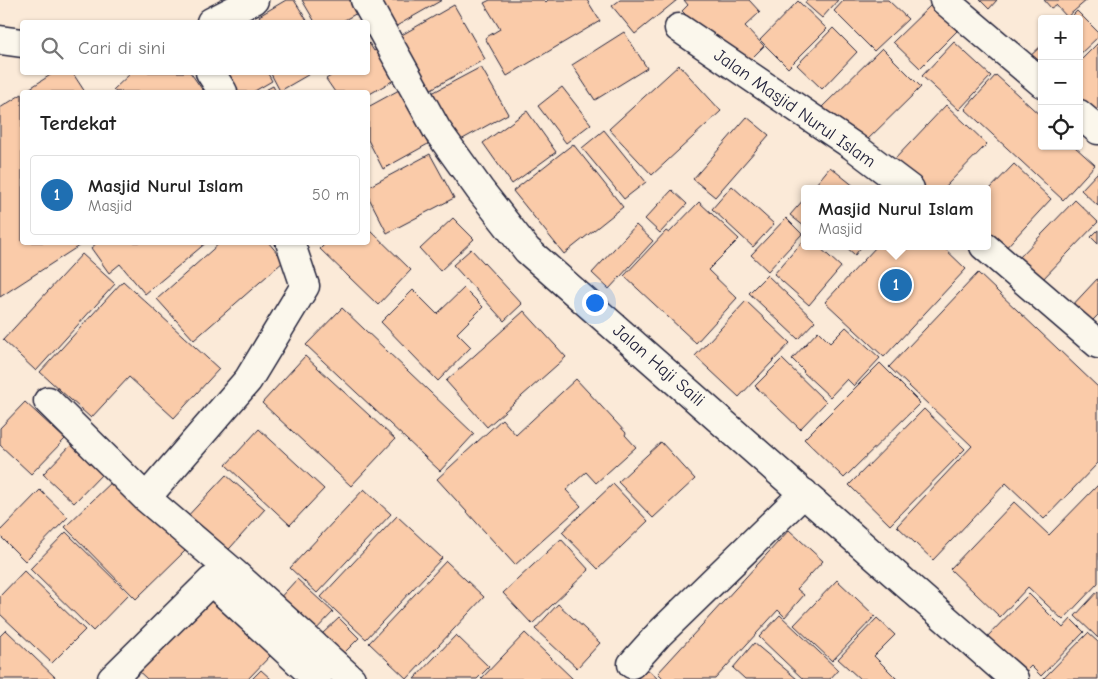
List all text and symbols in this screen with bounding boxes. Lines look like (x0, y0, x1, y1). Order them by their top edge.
map controls (1038, 15, 1083, 150)
button: + (1038, 15, 1083, 60)
search box (20, 20, 370, 75)
icon: search (38, 34, 66, 62)
text: Cari di sini (78, 37, 165, 59)
street label: Jalan Masjid Nurul Islam (710, 45, 880, 172)
button: − (1038, 60, 1083, 105)
button: locate (1038, 105, 1083, 150)
text: Terdekat (40, 111, 116, 135)
text: Masjid Nurul Islam (88, 175, 243, 197)
popup (801, 185, 991, 250)
text: 1 (54, 186, 60, 204)
text: 50 m (312, 186, 349, 204)
text: Masjid (88, 197, 132, 215)
text: Masjid Nurul Islam (818, 198, 974, 220)
text: Masjid (818, 220, 863, 238)
pin: 1 (880, 266, 912, 304)
your location (582, 290, 608, 316)
street label: Jalan Haji Saili (608, 320, 709, 411)

